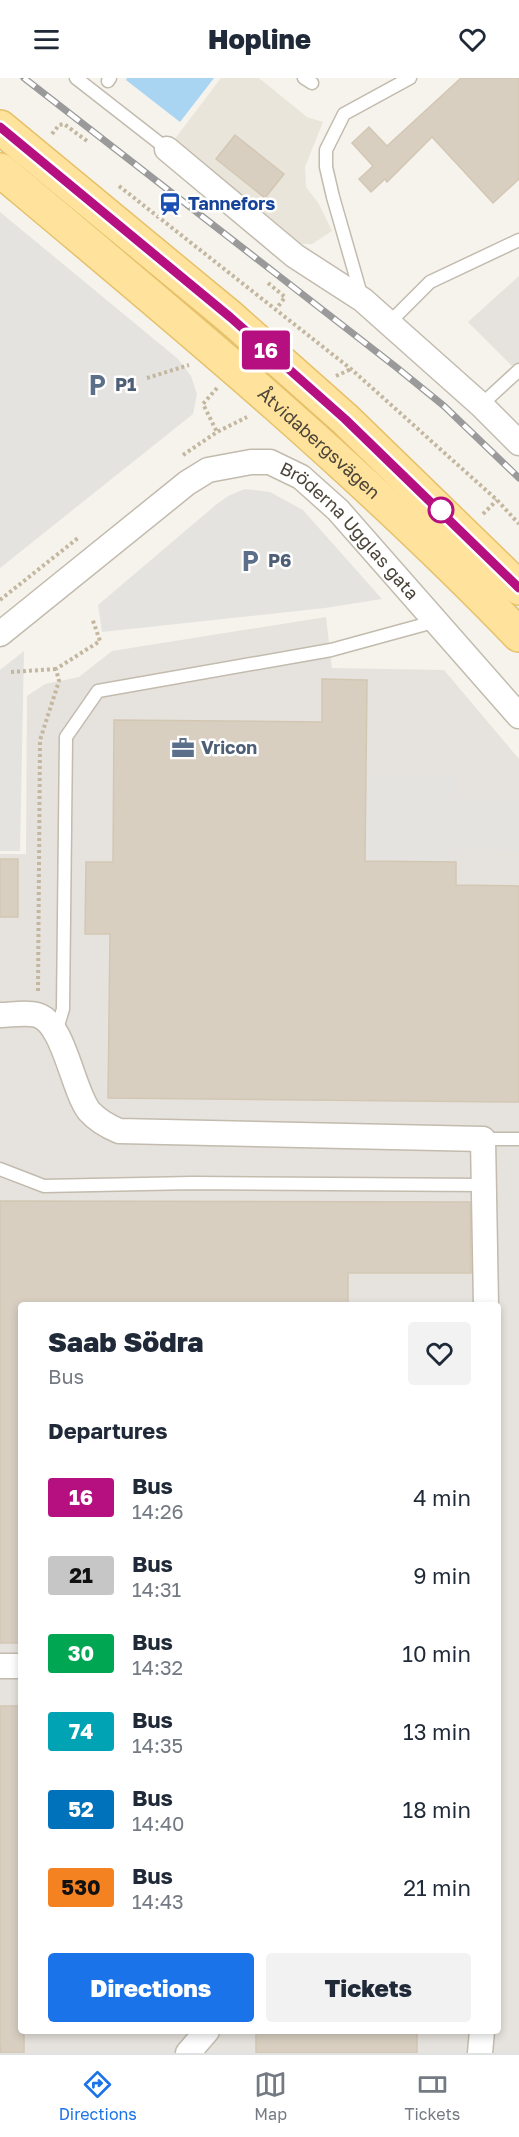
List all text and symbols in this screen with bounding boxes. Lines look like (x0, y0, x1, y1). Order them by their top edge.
icon: menu (30, 23, 63, 56)
text: Hopline (208, 23, 311, 55)
icon: heart (456, 23, 489, 56)
station icon: Tannefors (157, 191, 183, 217)
place label: Tannefors (188, 192, 275, 214)
line badge: 16 (239, 330, 293, 370)
text: 16 (254, 337, 278, 363)
parking icon: P1 (84, 372, 110, 398)
place label: P1 (115, 373, 136, 395)
street label: Åtvidabergsvägen (254, 382, 385, 503)
street label: Bröderna Ugglas gata (277, 457, 424, 604)
unlabelled marker (428, 497, 454, 523)
parking icon: P6 (237, 548, 263, 574)
place label: P6 (268, 549, 292, 571)
office icon: Vricon (170, 735, 196, 761)
place label: Vricon (201, 736, 257, 758)
button: heart (408, 1322, 471, 1385)
text: Saab Södra (48, 1325, 204, 1358)
text: Bus (48, 1364, 84, 1388)
text: Departures (48, 1417, 167, 1444)
text: Bus (132, 1472, 173, 1499)
text: 16 (69, 1484, 93, 1510)
text: 4 min (413, 1484, 471, 1511)
text: 14:26 (132, 1499, 184, 1523)
text: Bus (132, 1550, 173, 1577)
text: 21 (69, 1562, 93, 1588)
text: 9 min (413, 1562, 471, 1589)
text: 14:31 (132, 1577, 181, 1601)
text: Bus (132, 1628, 173, 1655)
text: 30 (68, 1640, 94, 1666)
text: 10 min (402, 1640, 471, 1667)
text: 14:32 (132, 1655, 183, 1679)
text: Bus (132, 1706, 173, 1733)
text: 74 (69, 1718, 93, 1744)
text: 13 min (403, 1718, 471, 1745)
text: 14:35 (132, 1733, 183, 1757)
text: Bus (132, 1784, 173, 1811)
text: 52 (68, 1796, 94, 1822)
text: 18 min (403, 1796, 471, 1823)
text: 14:40 (132, 1811, 185, 1835)
text: Bus (132, 1862, 173, 1889)
text: 530 (61, 1874, 101, 1900)
text: 21 min (403, 1874, 471, 1901)
text: 14:43 (132, 1889, 184, 1913)
button: Directions (48, 1953, 254, 2022)
button: Tickets (266, 1953, 471, 2022)
tab: Directions (59, 2068, 137, 2124)
tab: Map (254, 2068, 287, 2124)
tab: Tickets (405, 2068, 460, 2124)

